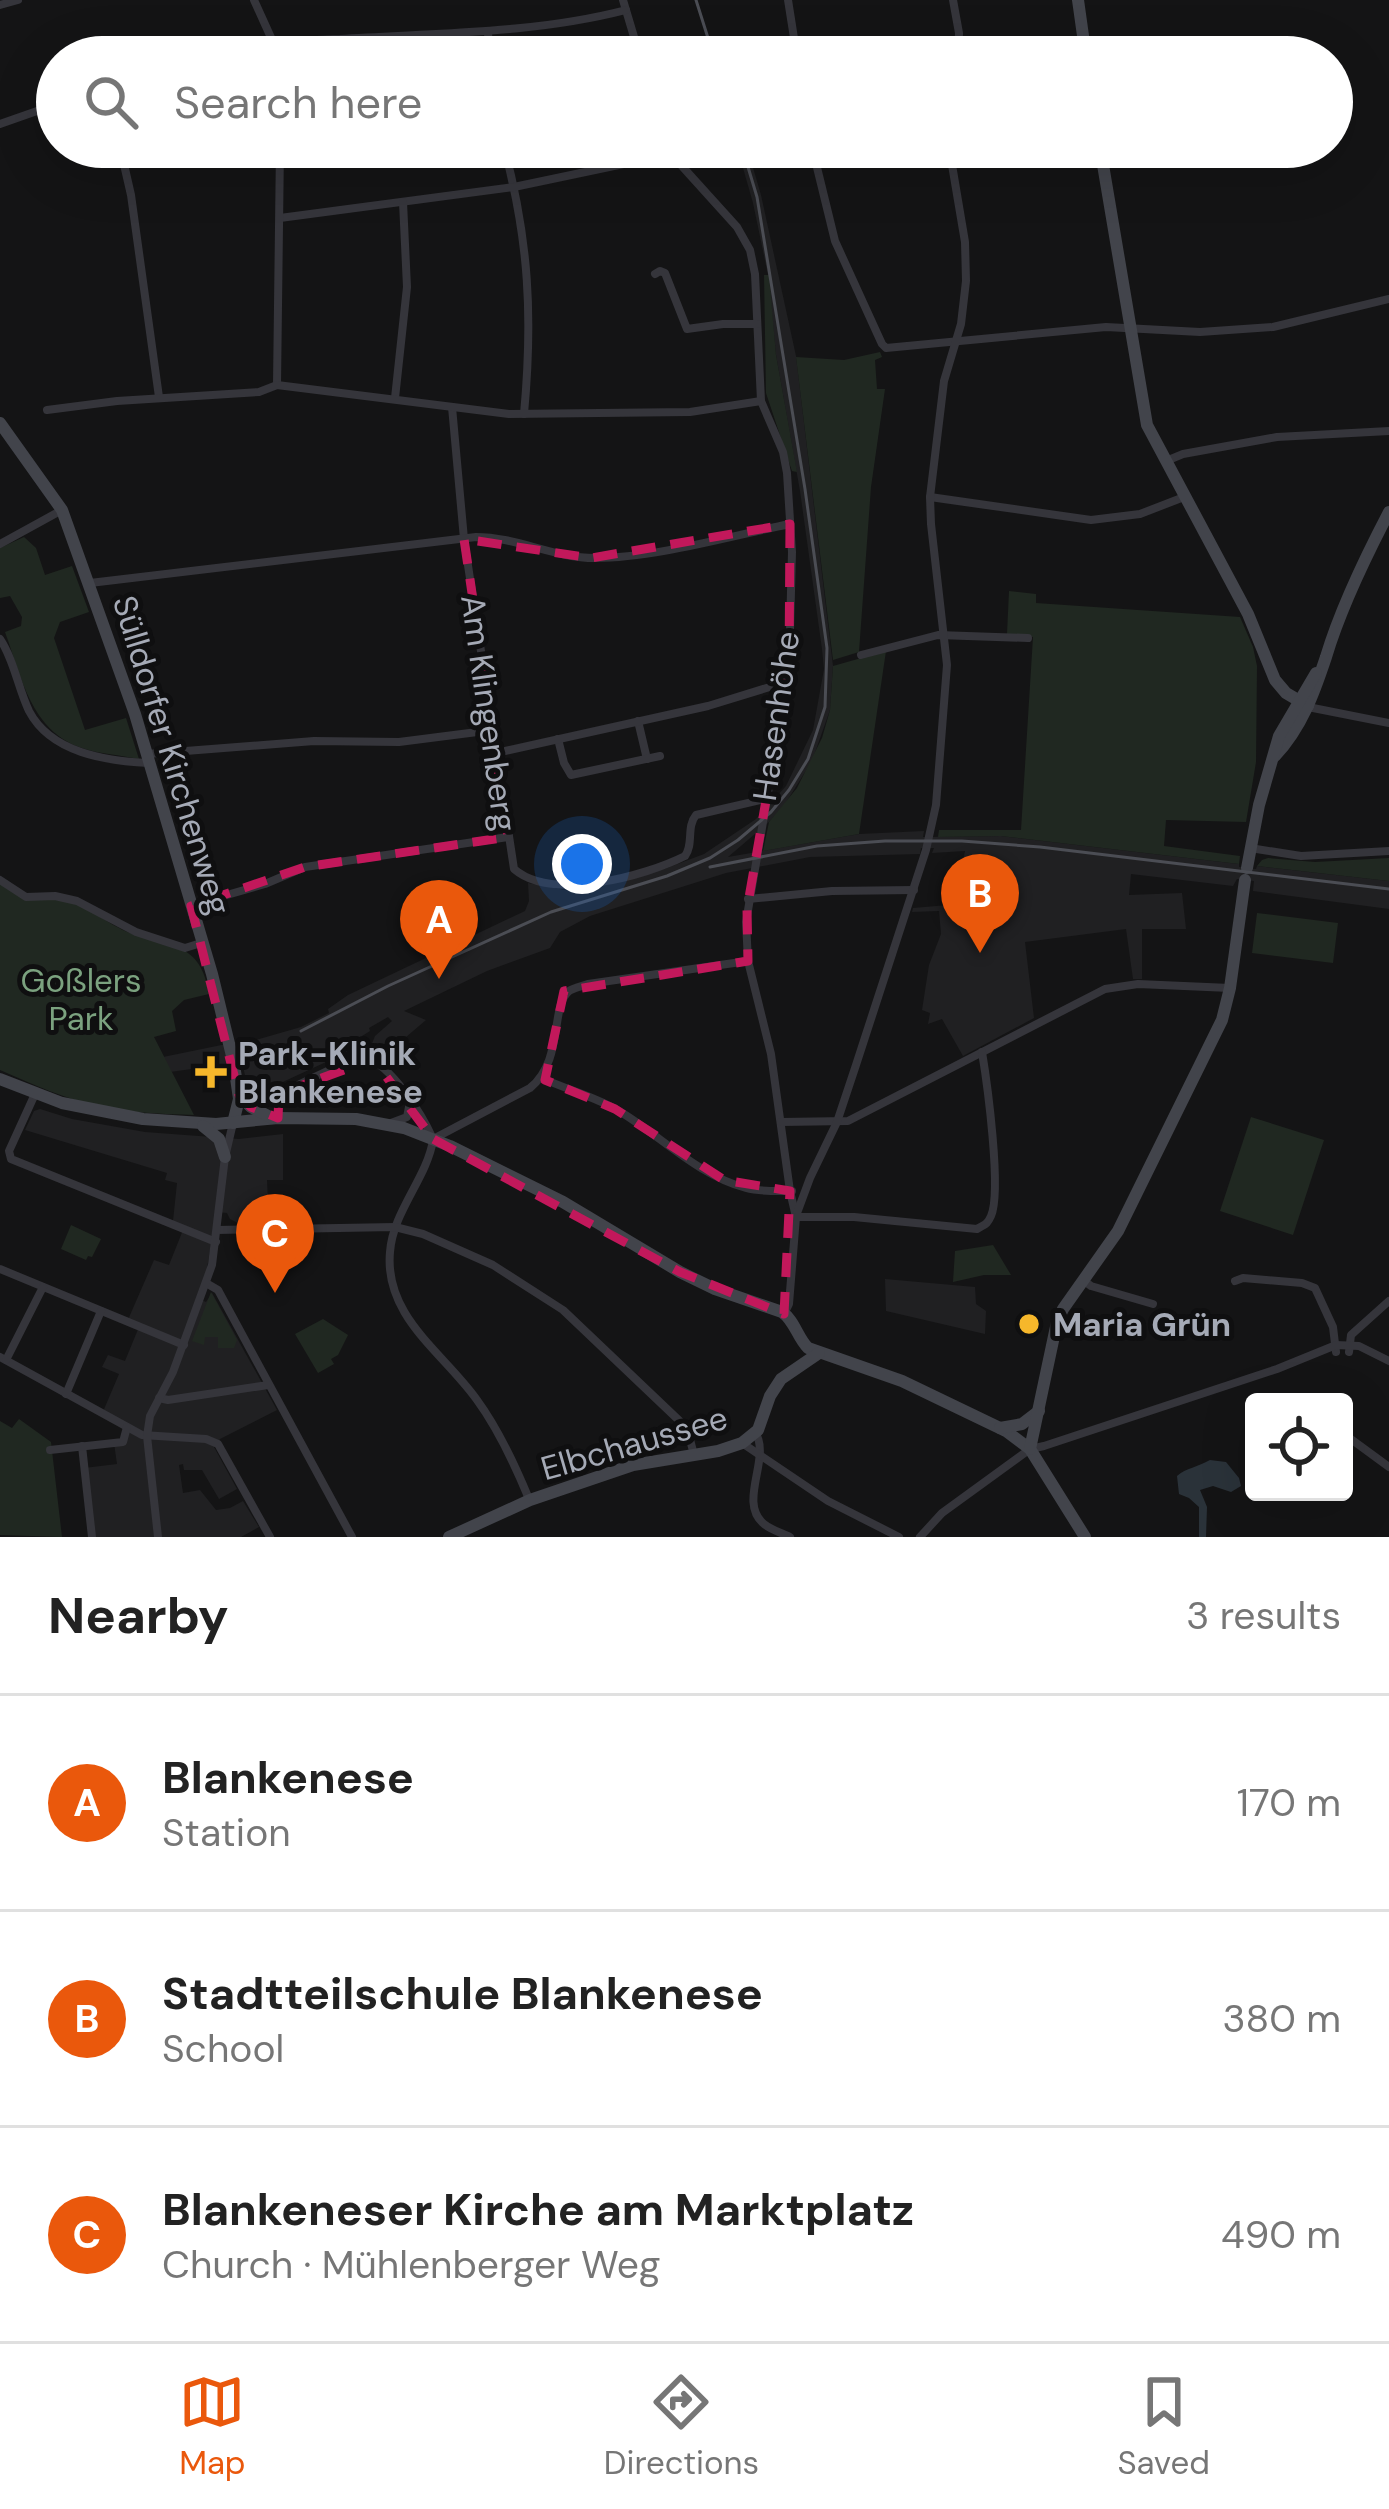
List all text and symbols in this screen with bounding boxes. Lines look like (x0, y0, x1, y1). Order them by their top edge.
search box (36, 36, 1353, 168)
icon: search (78, 69, 144, 135)
text: Search here (174, 73, 422, 132)
street label: Sülldorfer Kirchenweg (103, 590, 241, 920)
street label: Am Klingenberg (451, 592, 527, 834)
street label: Hasenhöhe (743, 628, 809, 804)
your location (552, 834, 612, 894)
pin: B (941, 854, 1019, 953)
pin: A (400, 880, 478, 979)
park label: Goßlers Park (20, 959, 142, 1040)
place label: Park-Klinik Blankenese (238, 1032, 423, 1113)
marker: Park-Klinik Blankenese (195, 1056, 227, 1088)
pin: C (236, 1194, 314, 1293)
place label: Maria Grün (1053, 1303, 1231, 1346)
marker: Maria Grün (1016, 1311, 1042, 1337)
map controls (1245, 1393, 1353, 1501)
button: locate (1245, 1393, 1353, 1501)
street label: Elbchaussee (536, 1396, 732, 1490)
text: Nearby (48, 1582, 229, 1649)
text: 3 results (1186, 1590, 1341, 1641)
text: Blankenese (162, 1748, 414, 1807)
text: A (73, 1777, 101, 1828)
text: 170 m (1237, 1777, 1341, 1828)
text: Station (162, 1807, 291, 1858)
text: Stadtteilschule Blankenese (162, 1964, 763, 2023)
text: B (75, 1993, 99, 2044)
text: 380 m (1222, 1993, 1341, 2044)
text: School (162, 2023, 284, 2074)
text: Blankeneser Kirche am Marktplatz (162, 2180, 914, 2239)
text: C (73, 2209, 101, 2260)
text: 490 m (1221, 2209, 1341, 2260)
text: Church · Mühlenberger Weg (162, 2239, 660, 2290)
tab: Map (179, 2369, 246, 2484)
tab: Directions (604, 2369, 759, 2484)
tab: Saved (1117, 2369, 1210, 2484)

